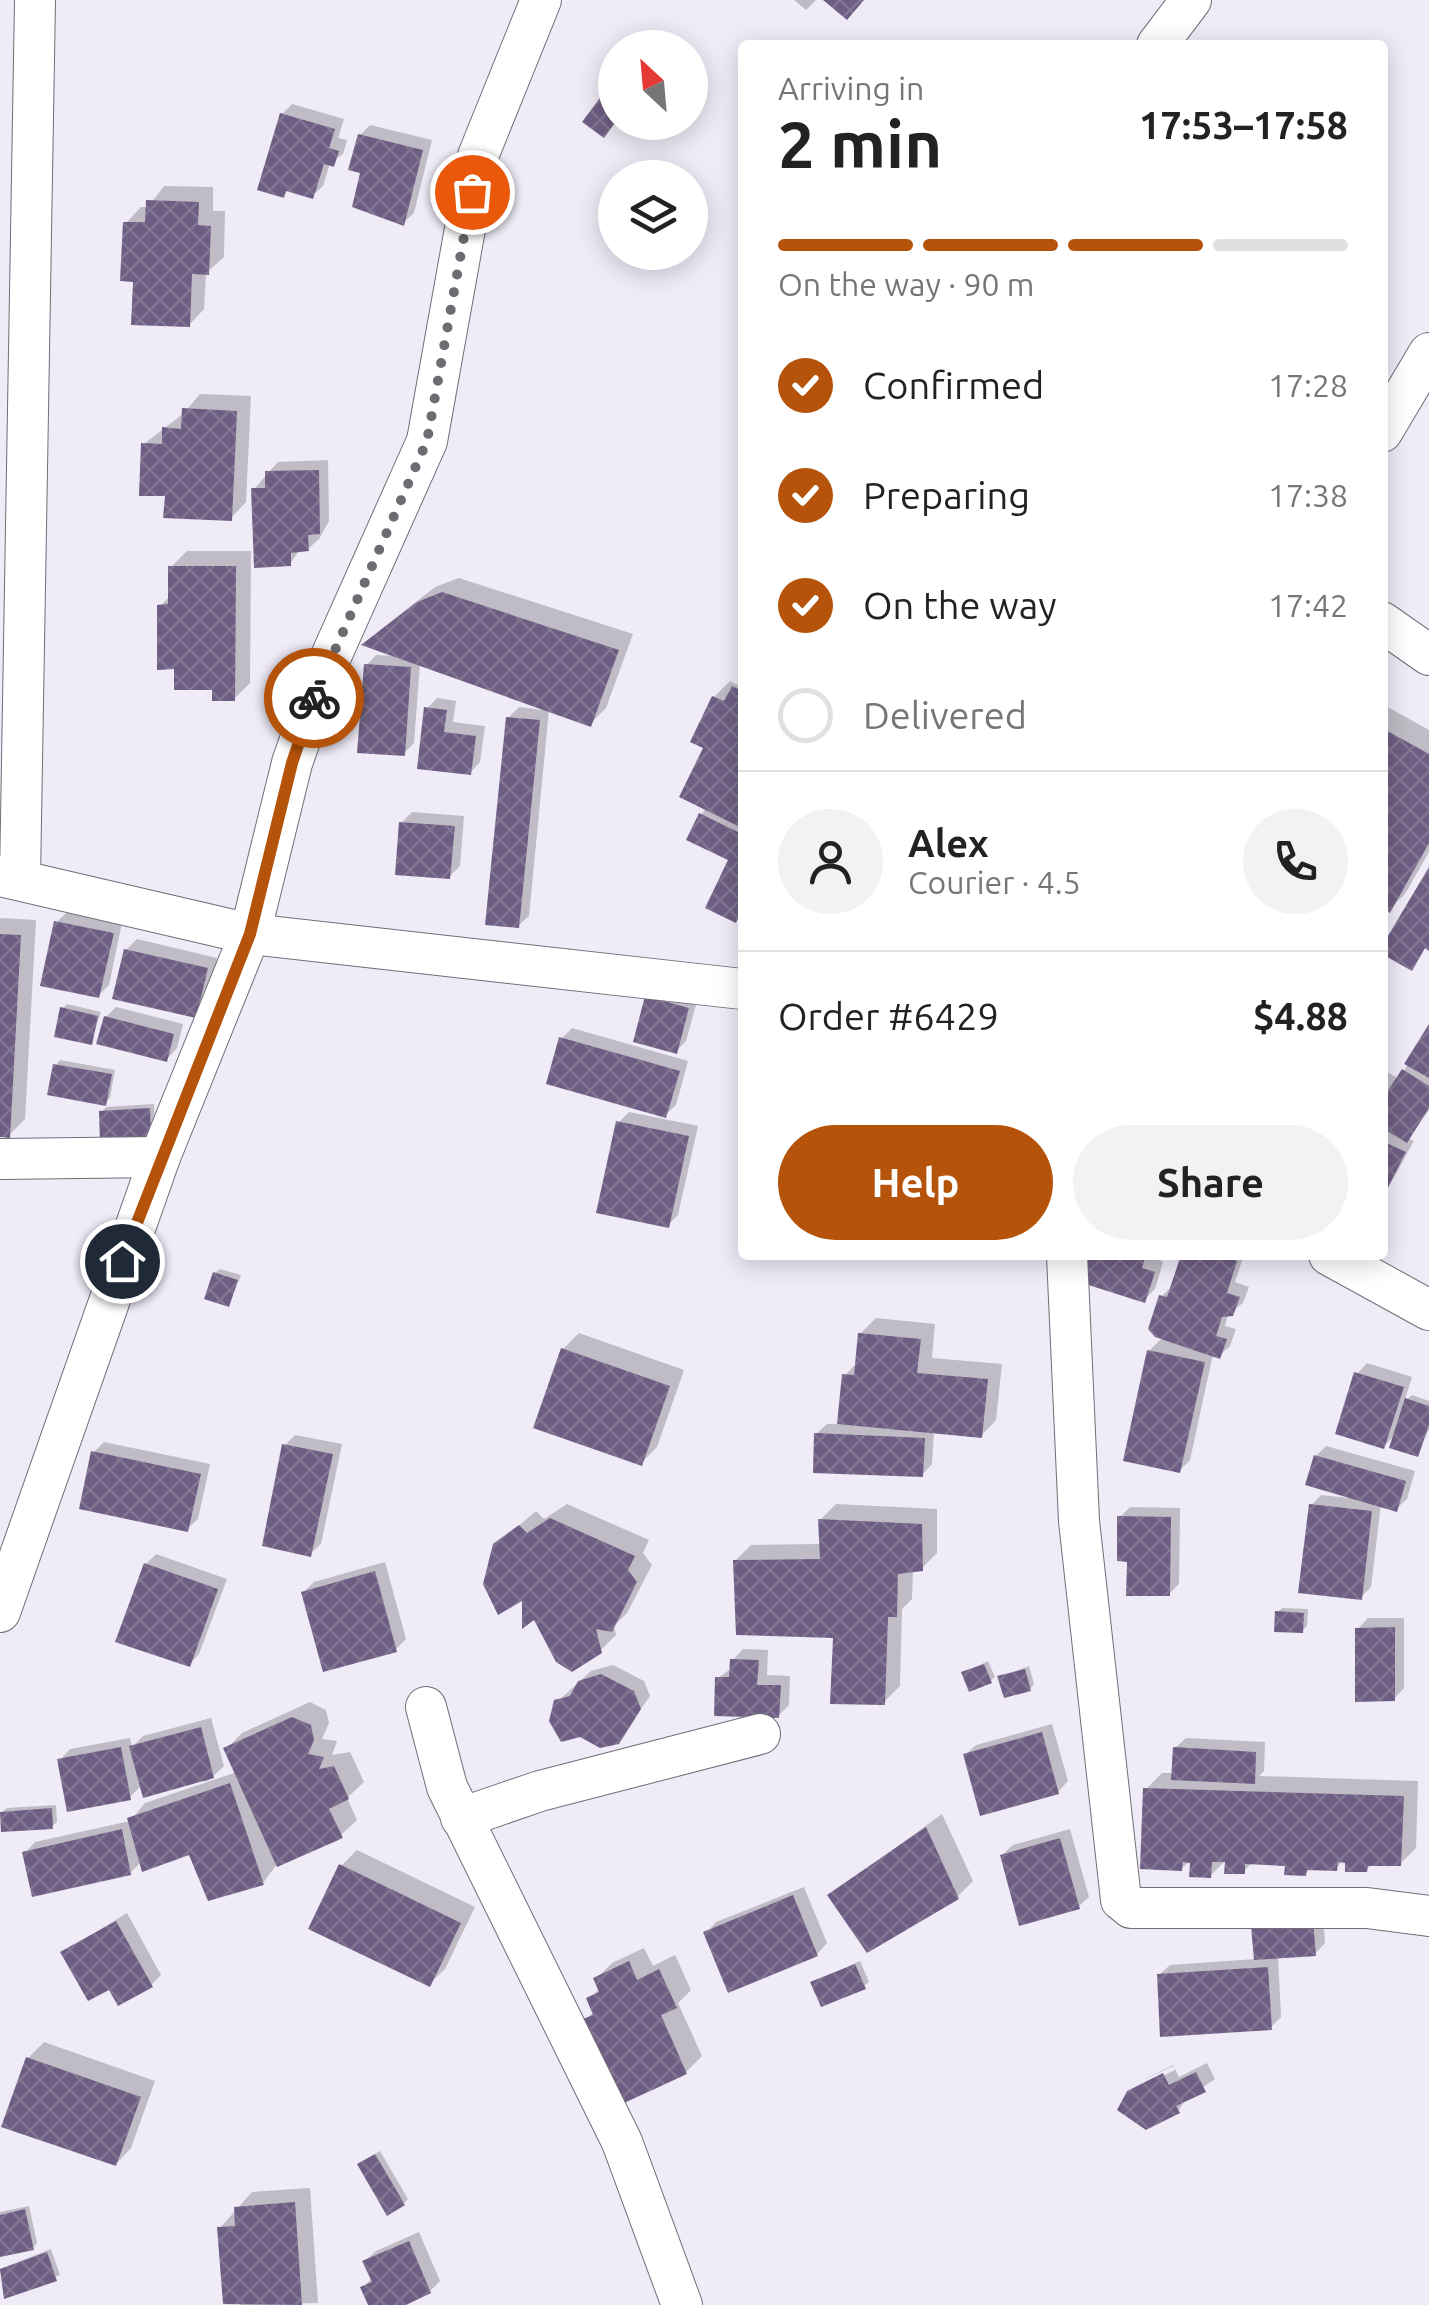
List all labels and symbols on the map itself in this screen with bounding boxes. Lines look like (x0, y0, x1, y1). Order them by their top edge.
north arrow (598, 30, 708, 140)
pin (430, 150, 515, 235)
courier (264, 648, 364, 748)
pin (80, 1219, 165, 1304)

